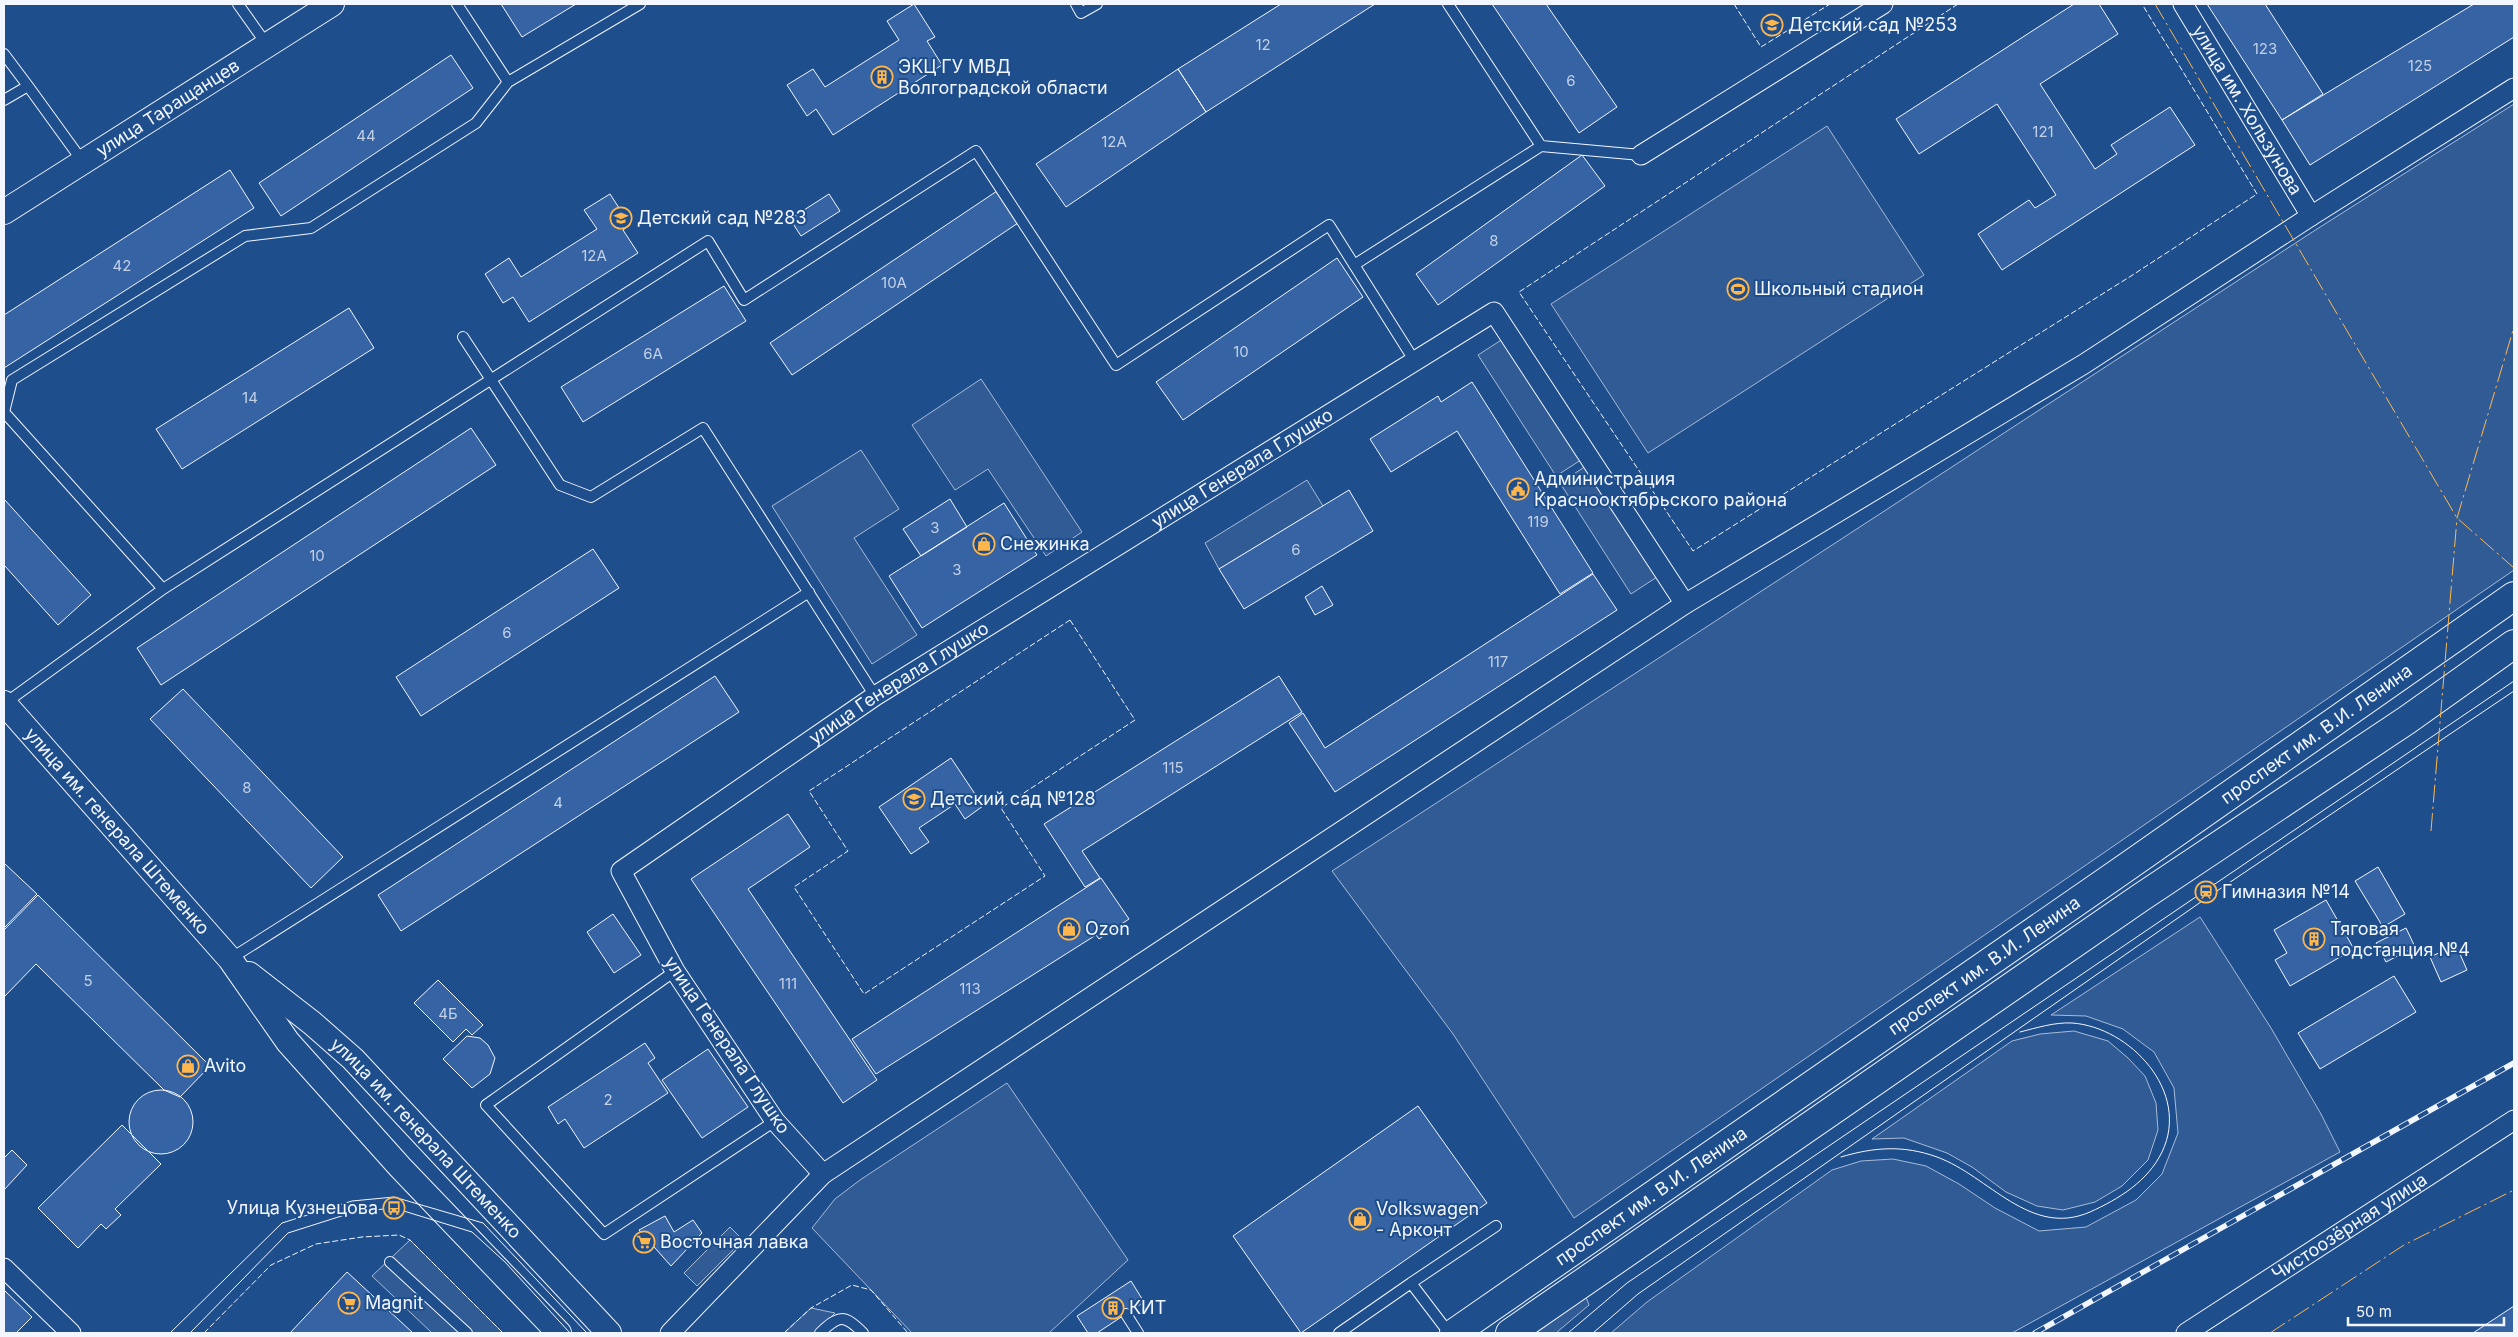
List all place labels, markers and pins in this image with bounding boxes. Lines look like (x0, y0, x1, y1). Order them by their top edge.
school or university icon: Детский сад №253 (1760, 13, 1784, 37)
place label: Детский сад №253 (1788, 14, 1957, 35)
place label: ЭКЦ ГУ МВД Волгоградской области (898, 56, 1108, 98)
building icon: ЭКЦ ГУ МВД Волгоградской области (870, 65, 894, 89)
school or university icon: Детский сад №283 (609, 206, 633, 230)
place label: Детский сад №283 (637, 207, 807, 228)
sports icon: Школьный стадион (1726, 277, 1750, 301)
place label: Школьный стадион (1754, 278, 1924, 299)
place label: Администрация Краснооктябрьского района (1534, 468, 1787, 510)
public building icon: Администрация Краснооктябрьского района (1506, 477, 1530, 501)
shop icon: Снежинка (972, 532, 996, 556)
place label: Снежинка (1000, 533, 1090, 554)
school or university icon: Детский сад №128 (902, 787, 926, 811)
place label: Детский сад №128 (930, 788, 1096, 809)
station icon: Гимназия №14 (2194, 880, 2218, 904)
place label: Гимназия №14 (2222, 881, 2350, 902)
shop icon: Ozon (1057, 917, 1081, 941)
place label: Ozon (1085, 918, 1130, 939)
place label: Тяговая подстанция №4 (2330, 918, 2470, 960)
building icon: Тяговая подстанция №4 (2302, 927, 2326, 951)
shop icon: Avito (176, 1054, 200, 1078)
place label: Avito (204, 1055, 246, 1076)
bus stop icon: Улица Кузнецова (382, 1196, 406, 1220)
place label: Улица Кузнецова (227, 1197, 378, 1218)
place label: Volkswagen - Арконт (1376, 1198, 1479, 1240)
shop icon: Volkswagen - Арконт (1348, 1207, 1372, 1231)
supermarket icon: Восточная лавка (632, 1230, 656, 1254)
place label: Восточная лавка (660, 1231, 809, 1252)
supermarket icon: Magnit (337, 1291, 361, 1315)
place label: Magnit (365, 1292, 423, 1313)
building icon: КИТ (1101, 1296, 1125, 1320)
place label: КИТ (1129, 1297, 1166, 1318)

